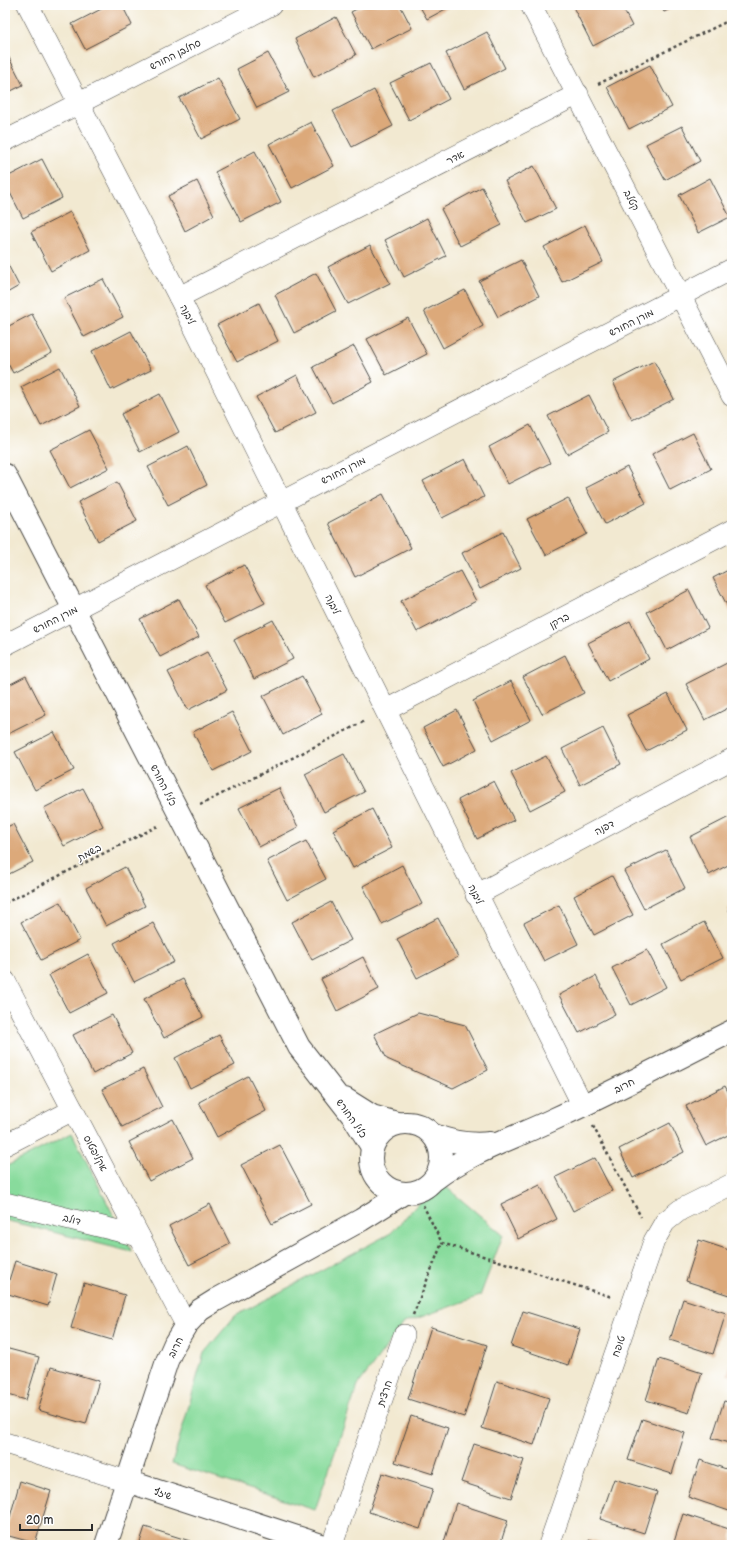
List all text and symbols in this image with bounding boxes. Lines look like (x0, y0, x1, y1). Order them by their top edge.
street label: סחלבן החורש (148, 37, 203, 73)
street label: אדר (445, 148, 467, 167)
street label: קטלב (621, 188, 641, 213)
street label: ליבנה (177, 303, 197, 327)
street label: מורן החורש (607, 307, 656, 339)
street label: מורן החורש (319, 455, 368, 487)
street label: ליבנה (322, 593, 342, 617)
street label: מורן החורש (31, 604, 80, 636)
street label: ברקן (547, 611, 572, 631)
street label: כליל החורש (148, 763, 179, 808)
street label: דפנה (592, 818, 616, 838)
street label: בשמת (75, 842, 103, 864)
street label: ליבנה (465, 883, 485, 907)
street label: חרוב (612, 1076, 637, 1096)
street label: כליל החורש (333, 1097, 369, 1140)
street label: אקליפטוס (81, 1133, 110, 1174)
street label: דולב (62, 1212, 82, 1228)
street label: טופח (610, 1334, 628, 1359)
street label: חרוב (166, 1335, 186, 1360)
street label: חרצית (375, 1378, 395, 1409)
street label: שיזף (152, 1485, 174, 1503)
scale bar (20, 1506, 92, 1532)
text: 20 m (26, 1513, 53, 1528)

